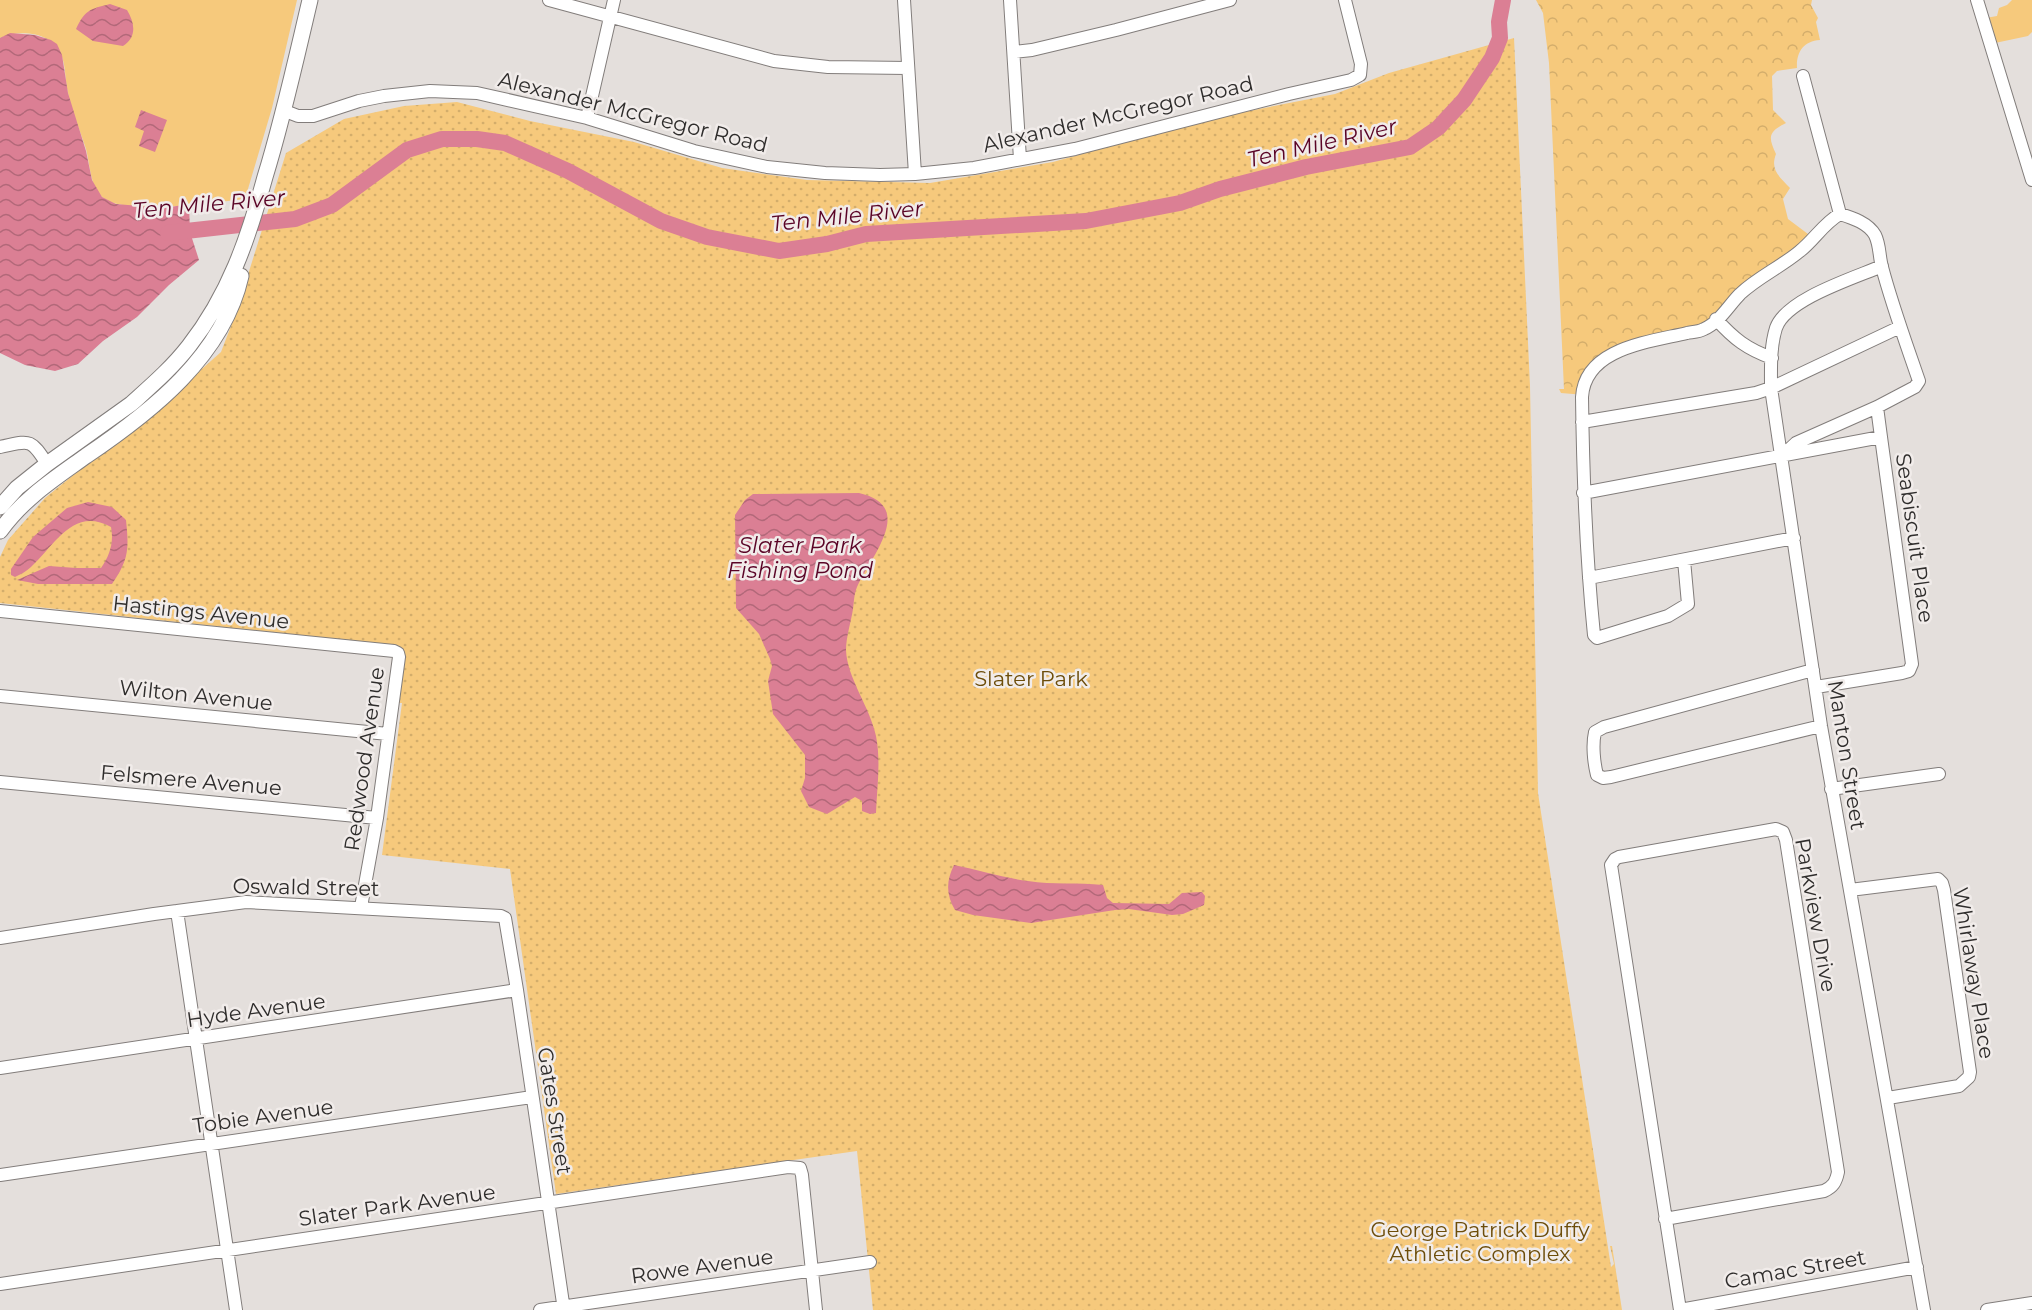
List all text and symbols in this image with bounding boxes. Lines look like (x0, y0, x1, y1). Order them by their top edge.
street label: Alexander McGregor Road (496, 66, 770, 158)
street label: Alexander McGregor Road (980, 71, 1256, 157)
water label: Ten Mile River (1245, 112, 1401, 173)
water label: Ten Mile River (132, 184, 287, 224)
water label: Ten Mile River (770, 194, 926, 237)
street label: Seabiscuit Place (1891, 452, 1939, 624)
water label: Slater Park Fishing Pond (727, 532, 873, 584)
street label: Hastings Avenue (111, 590, 291, 634)
street label: Redwood Avenue (339, 665, 389, 853)
park label: Slater Park (974, 666, 1088, 691)
street label: Wilton Avenue (118, 675, 274, 715)
street label: Manton Street (1823, 678, 1871, 832)
street label: Felsmere Avenue (99, 760, 283, 800)
street label: Parkview Drive (1790, 836, 1842, 994)
street label: Oswald Street (232, 873, 380, 901)
street label: Whirlaway Place (1948, 885, 2000, 1061)
street label: Hyde Avenue (185, 988, 327, 1032)
street label: Gates Street (533, 1045, 577, 1177)
street label: Tobie Avenue (191, 1094, 335, 1138)
street label: Slater Park Avenue (297, 1179, 497, 1231)
park label: George Patrick Duffy Athletic Complex (1370, 1217, 1590, 1266)
street label: Rowe Avenue (629, 1244, 775, 1288)
street label: Camac Street (1723, 1244, 1867, 1294)

